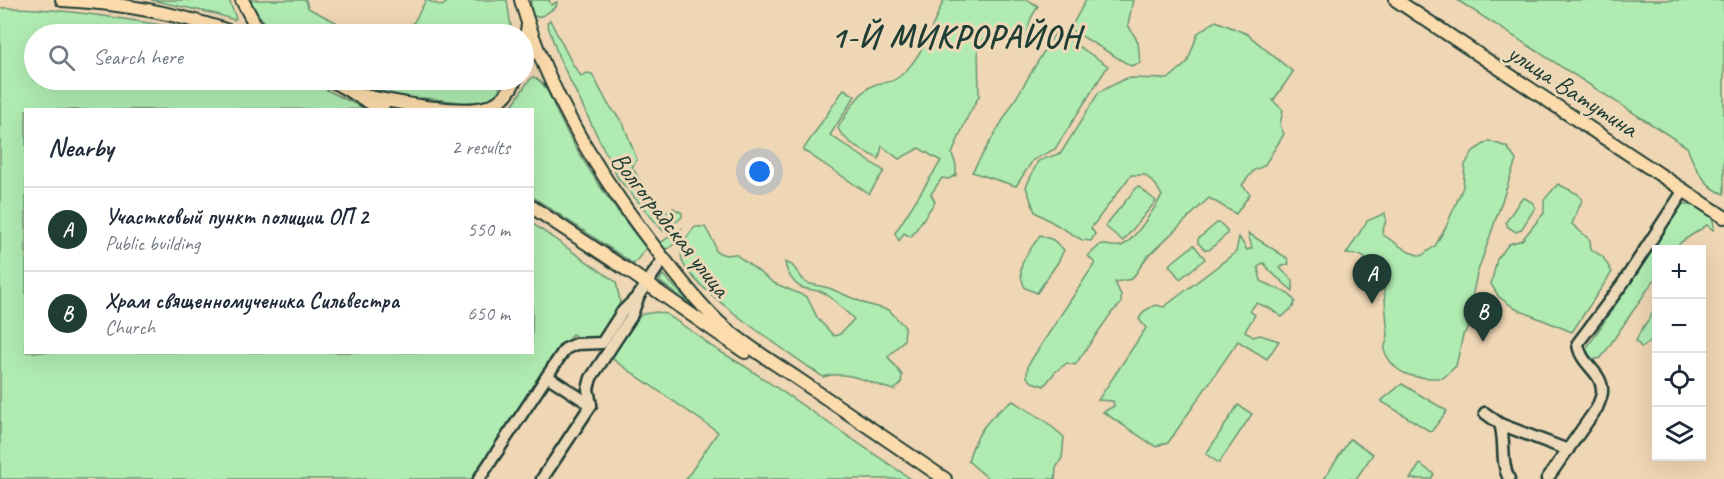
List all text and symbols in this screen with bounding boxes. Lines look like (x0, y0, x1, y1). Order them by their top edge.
district label: 1-Й МИКРОРАЙОН (831, 16, 1085, 57)
search box (24, 24, 534, 90)
street label: улица Ватутина (1500, 35, 1645, 146)
icon: search (45, 41, 78, 74)
text: Search here (93, 43, 183, 71)
text: Nearby (48, 131, 113, 164)
text: 2 results (451, 135, 510, 160)
street label: Волгоградская улица (603, 145, 739, 305)
your location (745, 157, 774, 186)
text: Участковый пункт полиции ОП 2 (105, 203, 368, 231)
text: A (62, 217, 73, 242)
text: 550 m (467, 217, 510, 242)
text: Public building (105, 231, 200, 256)
map controls (1652, 245, 1706, 461)
button: + (1652, 245, 1706, 299)
pin: A (1352, 254, 1392, 304)
text: Храм священномученика Сильвестра (105, 287, 399, 315)
pin: B (1464, 292, 1502, 342)
button: − (1652, 299, 1706, 353)
text: B (62, 301, 73, 326)
text: 650 m (467, 301, 510, 326)
text: Church (105, 315, 155, 340)
button: locate (1652, 353, 1706, 407)
button: layers (1652, 407, 1706, 461)

